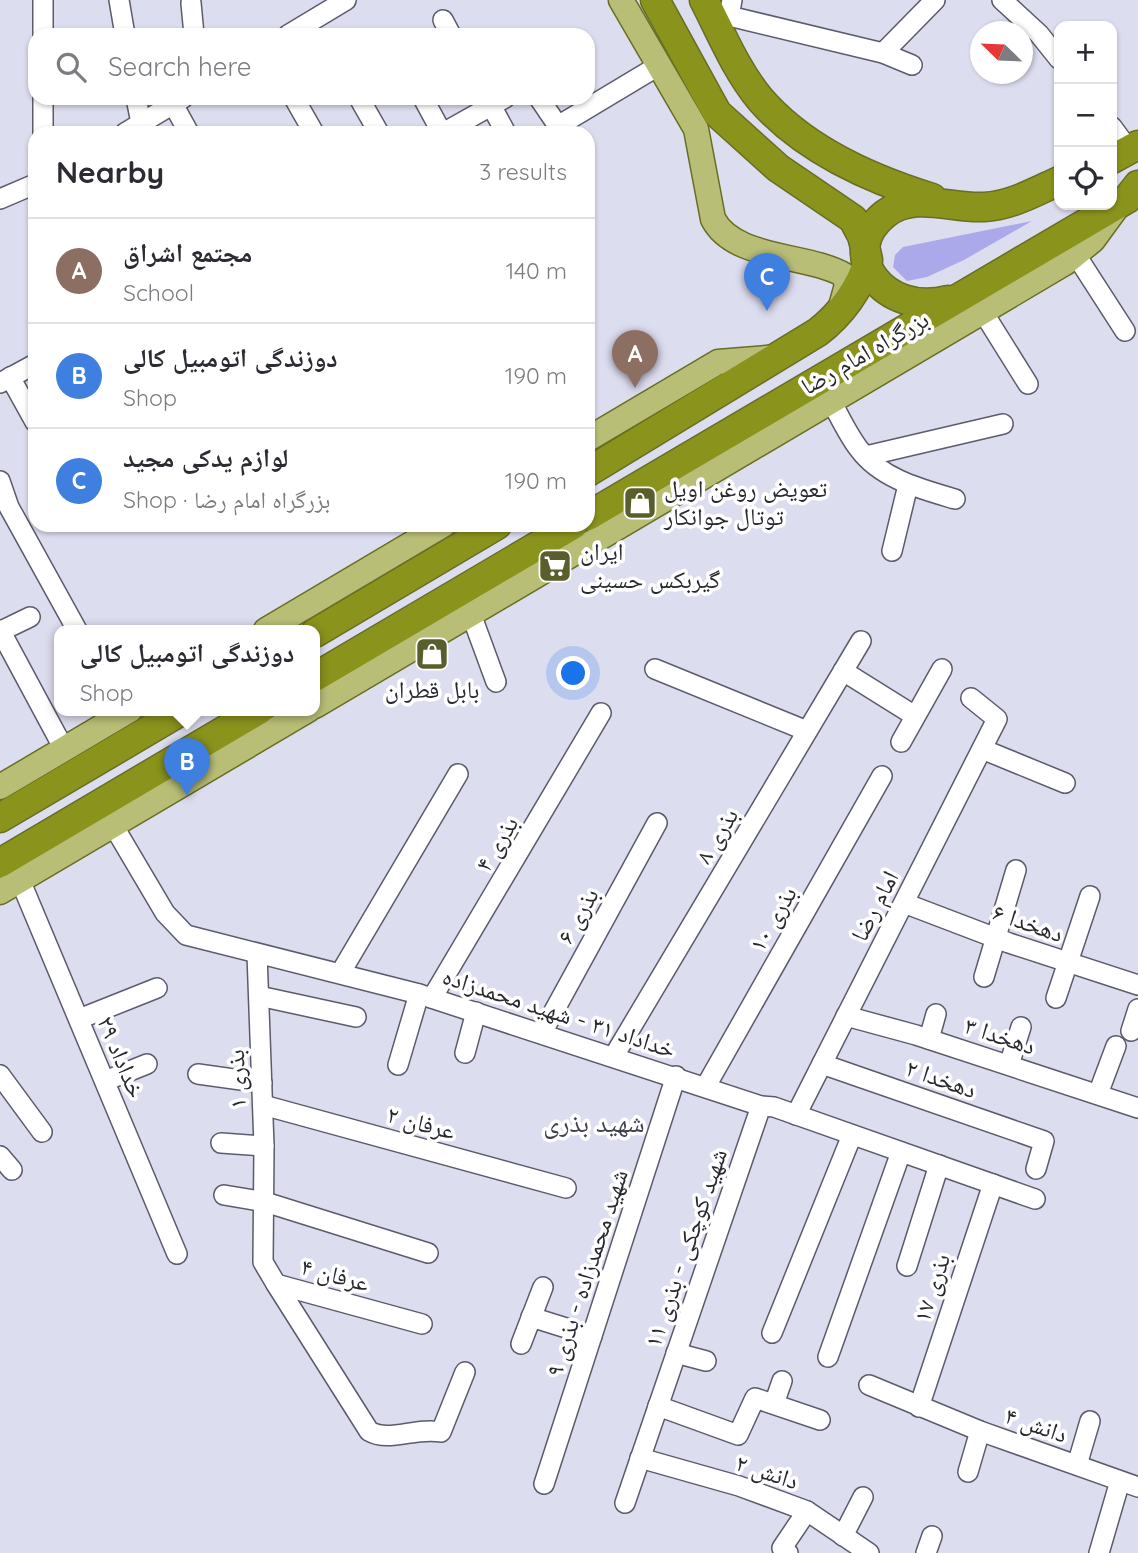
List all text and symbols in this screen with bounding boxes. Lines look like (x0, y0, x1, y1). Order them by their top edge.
north arrow (970, 21, 1033, 84)
map controls (1054, 21, 1117, 210)
button: + (1054, 21, 1117, 84)
search box (28, 28, 595, 105)
icon: search (52, 48, 90, 86)
text: Search here (108, 50, 252, 83)
button: − (1054, 84, 1117, 147)
button: locate (1054, 147, 1117, 210)
text: Nearby (56, 153, 164, 191)
text: 3 results (479, 157, 567, 186)
text: مجتمع اشراق (123, 236, 252, 269)
pin: C (744, 253, 790, 311)
text: A (72, 256, 86, 285)
text: 140 m (506, 256, 567, 285)
text: School (123, 278, 194, 307)
street label: بزرگراه امام رضا (795, 304, 935, 402)
pin: A (612, 330, 658, 388)
text: دوزندگی اتومبیل کالی (123, 341, 338, 374)
text: B (71, 361, 87, 390)
text: 190 m (505, 361, 567, 390)
text: Shop (123, 383, 177, 412)
text: لوازم یدکی مجید (123, 441, 288, 474)
text: C (72, 466, 86, 495)
text: 190 m (505, 466, 567, 495)
place label: تعویض روغن اویل توتال جوانکار (663, 473, 827, 531)
shop icon: تعویض روغن اویل توتال جوانکار (621, 484, 659, 522)
text: Shop · بزرگراه امام رضا (123, 485, 330, 514)
place label: ایران گیربکس حسینی (580, 536, 720, 594)
supermarket icon: ایران گیربکس حسینی (536, 547, 574, 585)
popup (54, 625, 320, 716)
shop icon: بابل قطران (413, 635, 451, 673)
text: دوزندگی اتومبیل کالی (80, 636, 294, 669)
your location (556, 656, 590, 690)
place label: بابل قطران (385, 674, 479, 704)
text: Shop (80, 678, 133, 707)
pin: B (164, 738, 210, 796)
street label: بذری ۸ (688, 802, 744, 869)
street label: بذری ۴ (468, 810, 524, 877)
street label: امام رضا (844, 865, 906, 947)
street label: بذری ۱۰ (742, 881, 803, 956)
street label: بذری ۶ (550, 882, 605, 949)
street label: دهخدا ۶ (989, 896, 1068, 948)
street label: خداداد ۳۱ - شهید محمدزاده (439, 960, 679, 1064)
street label: دهخدا ۳ (961, 1010, 1039, 1061)
street label: خداداد ۲۹ (91, 1011, 153, 1102)
street label: بذری ۱ (220, 1049, 252, 1109)
street label: دهخدا ۲ (902, 1052, 981, 1104)
street label: عرفان ۲ (384, 1099, 459, 1146)
district label: شهید بذری (543, 1106, 645, 1139)
street label: شهید کوچکی - بذری ۱۱ (637, 1144, 733, 1351)
street label: شهید محمدزاده - بذری ۹ (538, 1165, 634, 1380)
street label: بذری ۱۷ (906, 1250, 956, 1326)
street label: عرفان ۴ (298, 1251, 373, 1298)
street label: دانش ۴ (1001, 1399, 1071, 1449)
street label: دانش ۲ (732, 1447, 802, 1495)

